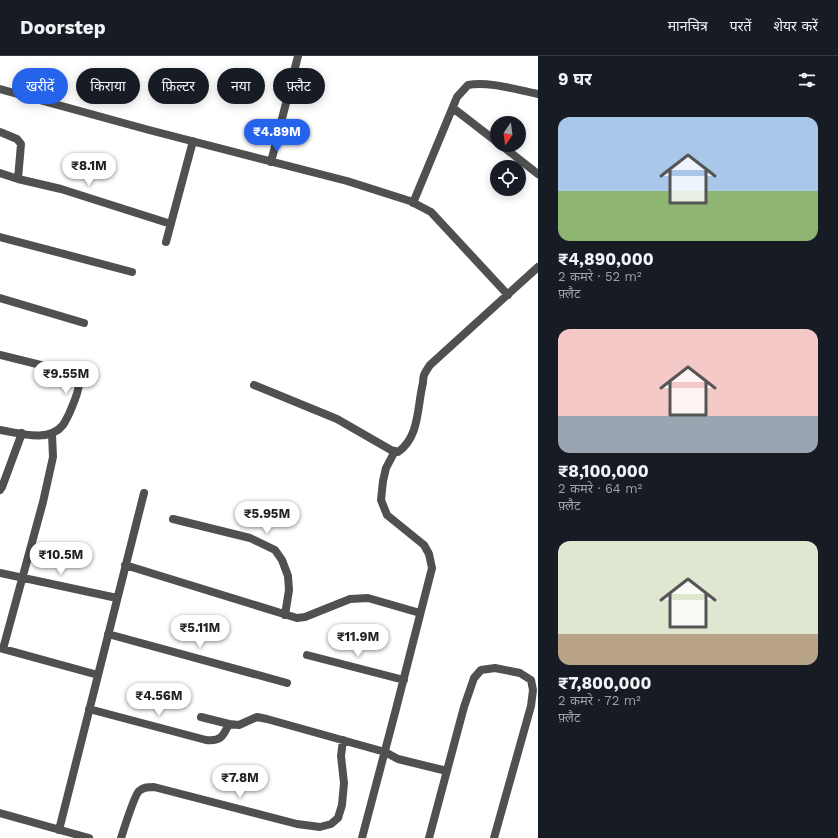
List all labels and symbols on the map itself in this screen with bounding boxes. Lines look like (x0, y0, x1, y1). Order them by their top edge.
north arrow (490, 116, 526, 152)
pin: ₹4.89M (244, 119, 310, 153)
pin: ₹8.1M (61, 153, 117, 187)
pin: ₹9.55M (33, 361, 99, 395)
pin: ₹5.95M (234, 501, 300, 535)
pin: ₹10.5M (28, 542, 94, 576)
pin: ₹5.11M (167, 615, 233, 649)
pin: ₹11.9M (325, 624, 391, 658)
pin: ₹4.56M (126, 683, 192, 717)
pin: ₹7.8M (212, 765, 268, 799)

